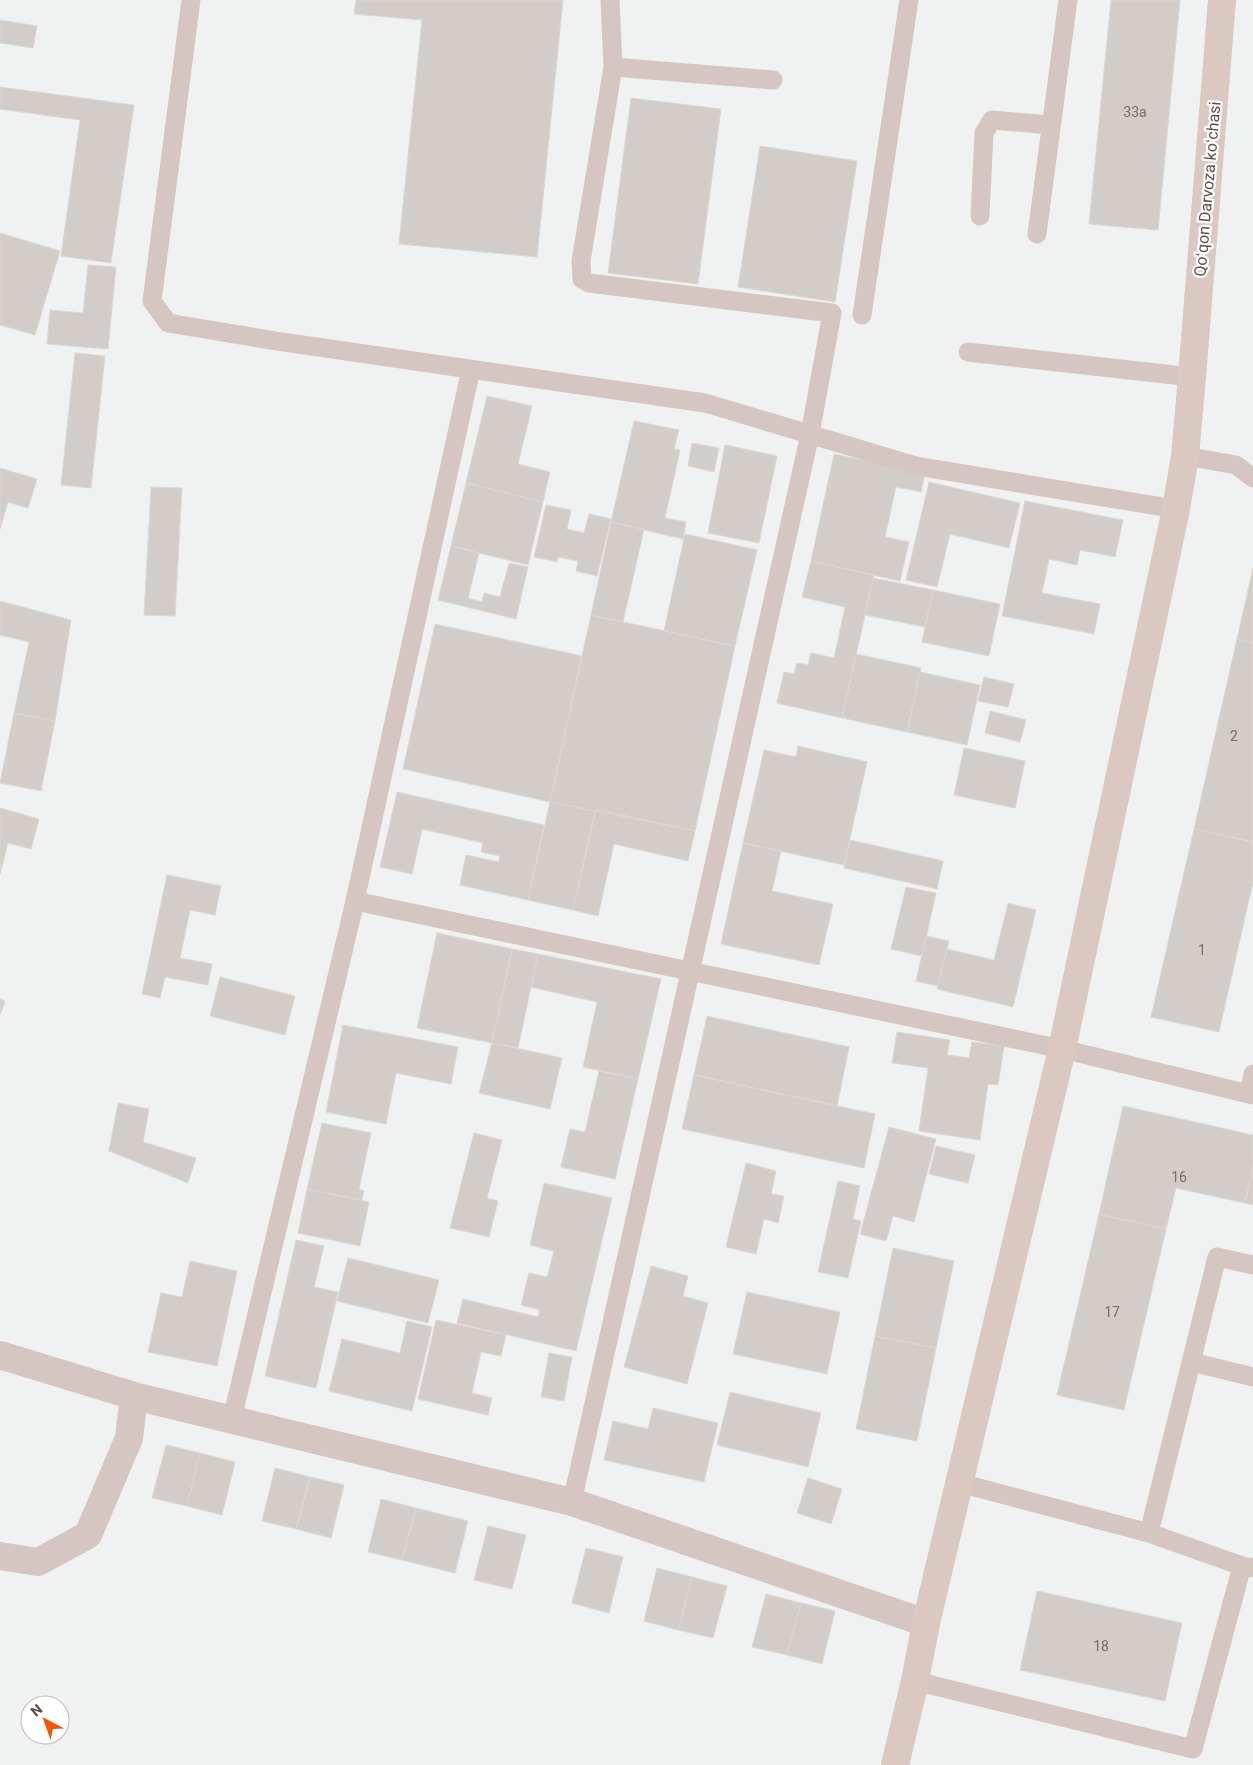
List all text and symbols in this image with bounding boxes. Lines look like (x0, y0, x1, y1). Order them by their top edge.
street label: Qoʻqon Darvoza koʻchasi (1190, 101, 1225, 277)
house number: 33а (1123, 104, 1147, 120)
house number: 2 (1230, 728, 1238, 744)
house number: 1 (1198, 942, 1206, 958)
house number: 16 (1171, 1169, 1187, 1185)
house number: 17 (1104, 1304, 1120, 1320)
house number: 18 (1093, 1638, 1109, 1654)
north arrow (20, 1695, 70, 1745)
text: N (27, 1701, 45, 1719)

